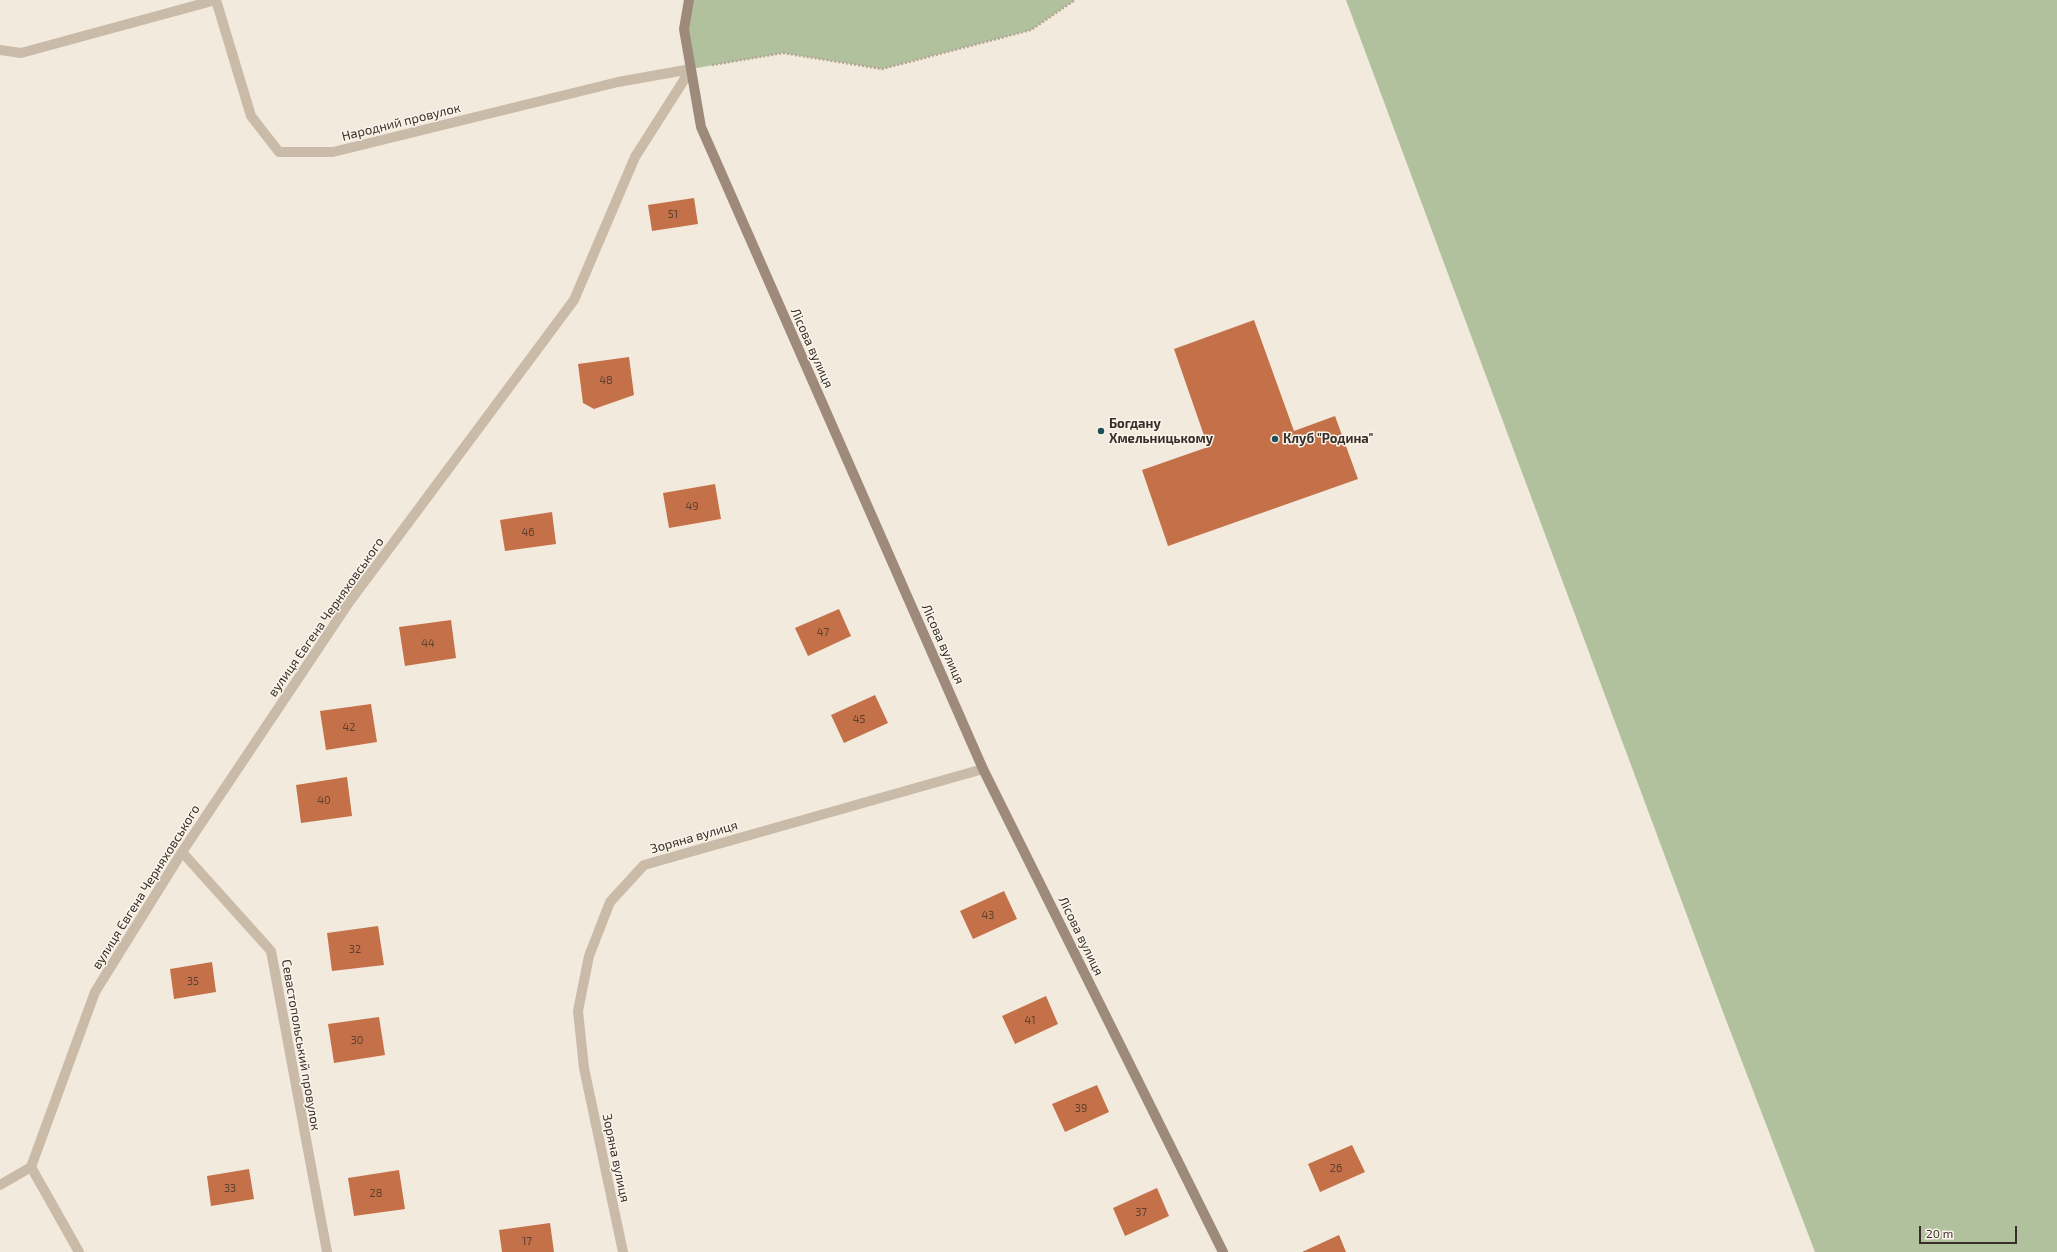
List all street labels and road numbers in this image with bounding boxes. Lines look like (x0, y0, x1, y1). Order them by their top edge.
street label: Народний провулок (340, 100, 462, 144)
street label: Лісова вулиця (787, 306, 837, 390)
street label: вулиця Євгена Черняховського (265, 534, 387, 700)
street label: Лісова вулиця (918, 602, 968, 686)
street label: вулиця Євгена Черняховського (89, 802, 203, 972)
street label: Зоряна вулиця (649, 817, 739, 857)
street label: Лісова вулиця (1055, 894, 1107, 978)
street label: Севастопольський провулок (278, 958, 324, 1132)
street label: Зоряна вулиця (599, 1112, 633, 1204)

